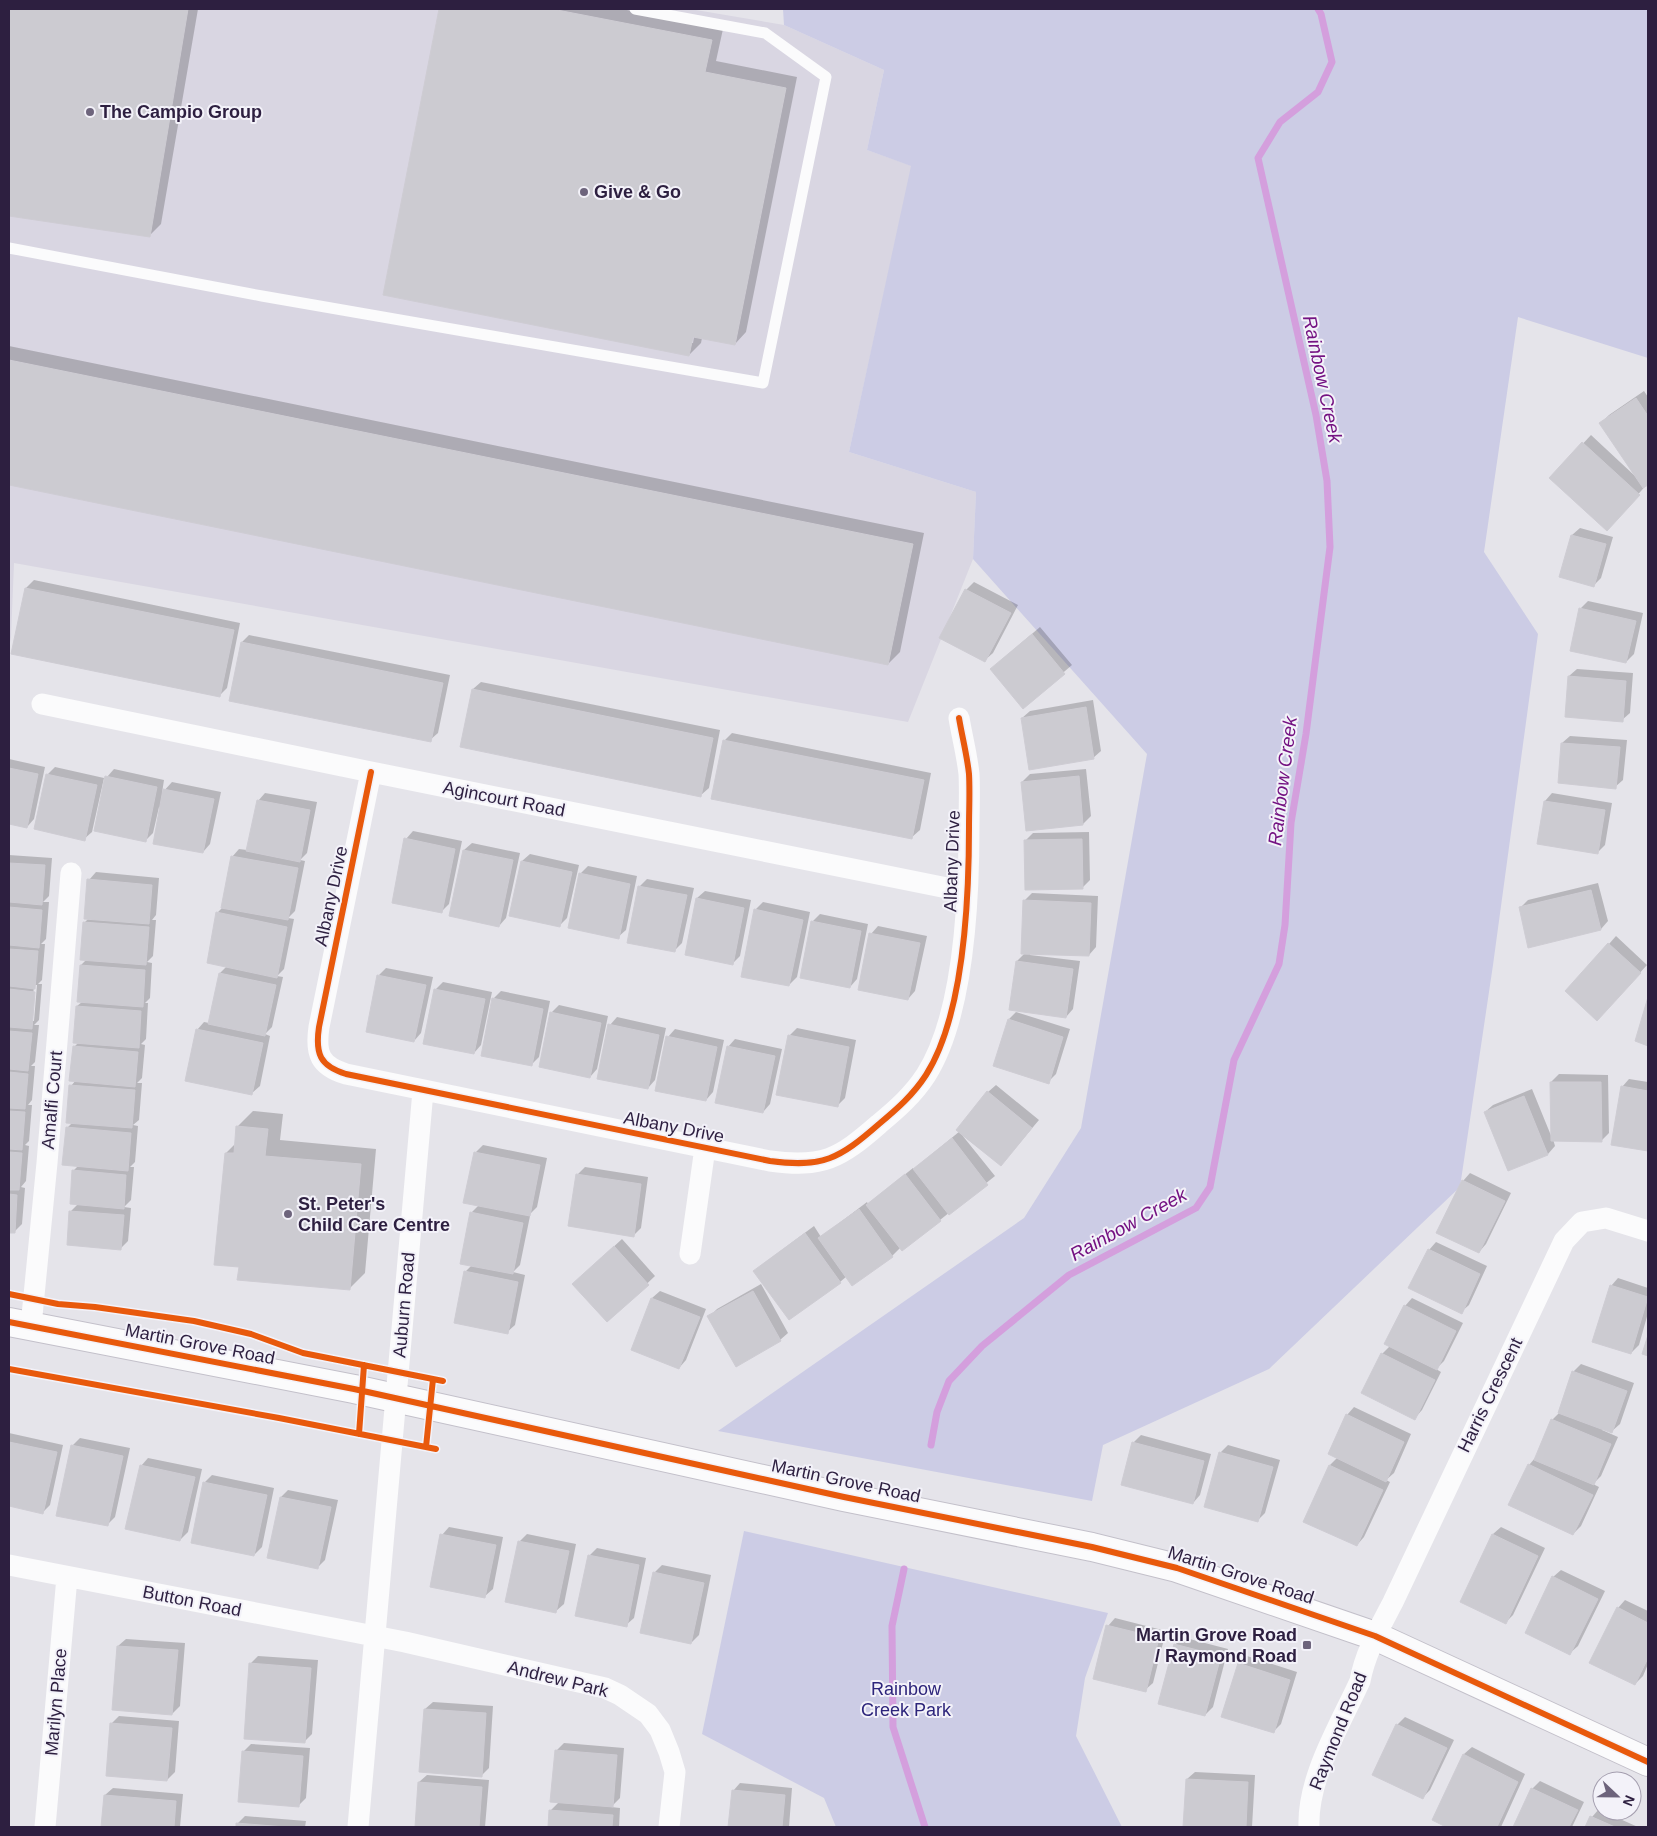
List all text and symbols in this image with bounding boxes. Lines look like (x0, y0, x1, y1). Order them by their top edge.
place label: The Campio Group (100, 102, 262, 122)
marker: The Campio Group (84, 106, 96, 118)
place label: Give & Go (594, 182, 681, 202)
marker: Give & Go (578, 186, 590, 198)
water label: Rainbow Creek (1299, 313, 1347, 446)
water label: Rainbow Creek (1264, 714, 1301, 847)
street label: Agincourt Road (441, 777, 567, 821)
street label: Albany Drive (940, 810, 964, 912)
street label: Albany Drive (311, 844, 351, 948)
street label: Amalfi Court (38, 1050, 66, 1150)
street label: Albany Drive (622, 1107, 726, 1147)
water label: Rainbow Creek (1066, 1183, 1191, 1265)
place label: St. Peter's Child Care Centre (298, 1194, 450, 1235)
marker: St. Peter's Child Care Centre (282, 1208, 294, 1220)
street label: Auburn Road (389, 1251, 419, 1359)
street label: Martin Grove Road (123, 1320, 277, 1368)
street label: Harris Crescent (1454, 1334, 1526, 1456)
street label: Martin Grove Road (770, 1455, 922, 1507)
street label: Martin Grove Road (1166, 1542, 1316, 1608)
street label: Button Road (141, 1582, 243, 1620)
place label: Martin Grove Road / Raymond Road (1136, 1625, 1297, 1666)
marker: Martin Grove Road / Raymond Road (1301, 1639, 1313, 1651)
street label: Marilyn Place (41, 1647, 71, 1757)
street label: Andrew Park (506, 1657, 611, 1701)
street label: Raymond Road (1305, 1669, 1371, 1793)
park label: Rainbow Creek Park (861, 1679, 952, 1720)
north arrow (1592, 1771, 1642, 1821)
text: N (1620, 1793, 1638, 1809)

